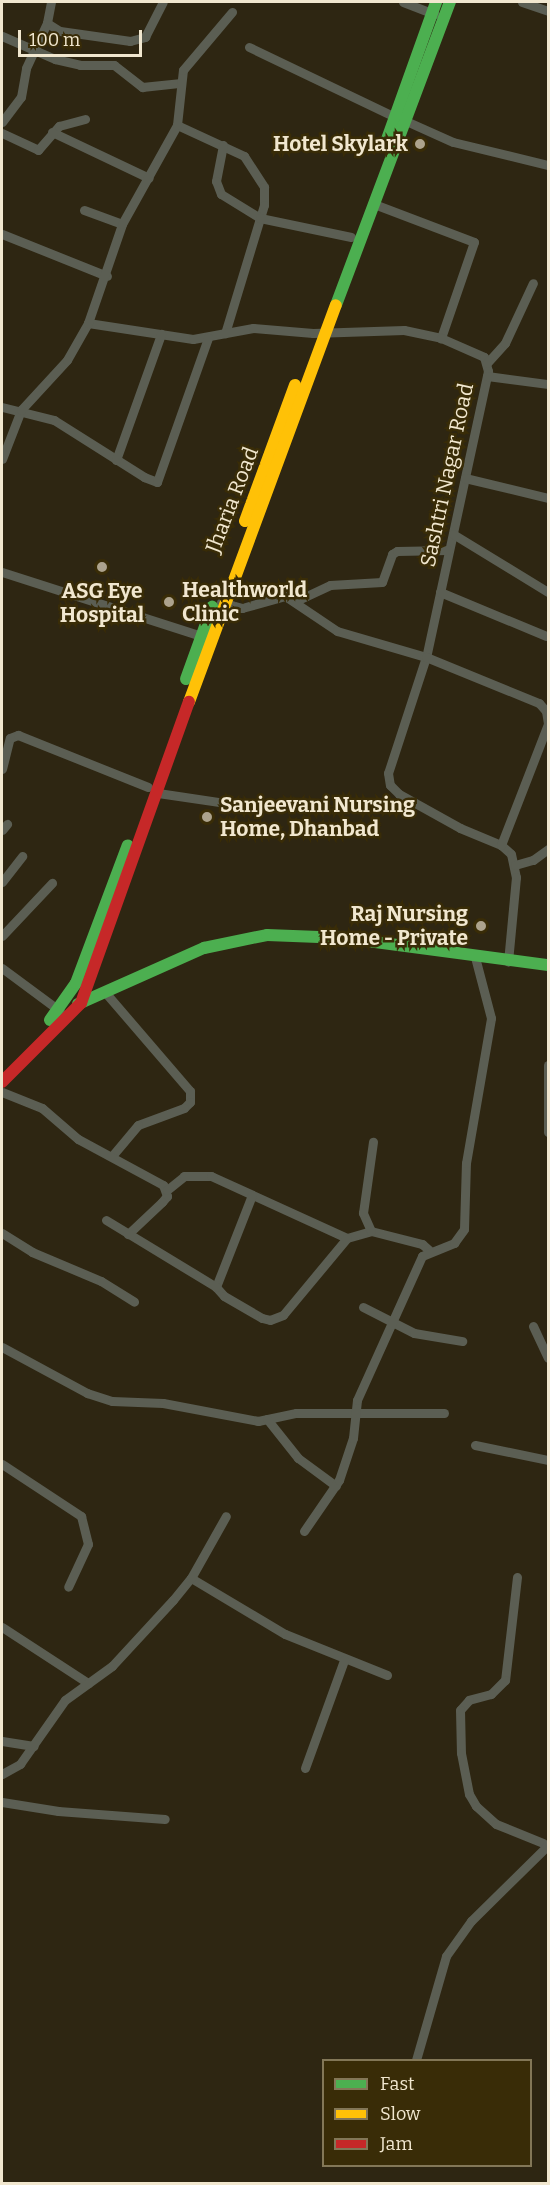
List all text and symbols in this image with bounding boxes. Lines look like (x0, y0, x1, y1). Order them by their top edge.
scale bar (21, 18, 146, 56)
text: 100 m (29, 29, 80, 51)
place label: Hotel Skylark (273, 131, 408, 157)
marker: Hotel Skylark (413, 137, 427, 151)
street label: Sashtri Nagar Road (415, 381, 479, 569)
street label: Jharia Road (200, 443, 264, 557)
marker: ASG Eye Hospital (93, 558, 111, 576)
place label: Healthworld Clinic (182, 577, 307, 627)
place label: ASG Eye Hospital (60, 578, 144, 628)
marker: Healthworld Clinic (160, 593, 178, 611)
place label: Sanjeevani Nursing Home, Dhanbad (220, 792, 415, 842)
marker: Sanjeevani Nursing Home, Dhanbad (198, 808, 216, 826)
place label: Raj Nursing Home - Private (320, 901, 468, 951)
marker: Raj Nursing Home - Private (472, 917, 490, 935)
legend (322, 2059, 532, 2167)
text: Fast (380, 2073, 415, 2095)
text: Slow (380, 2103, 420, 2125)
text: Jam (380, 2133, 413, 2155)

